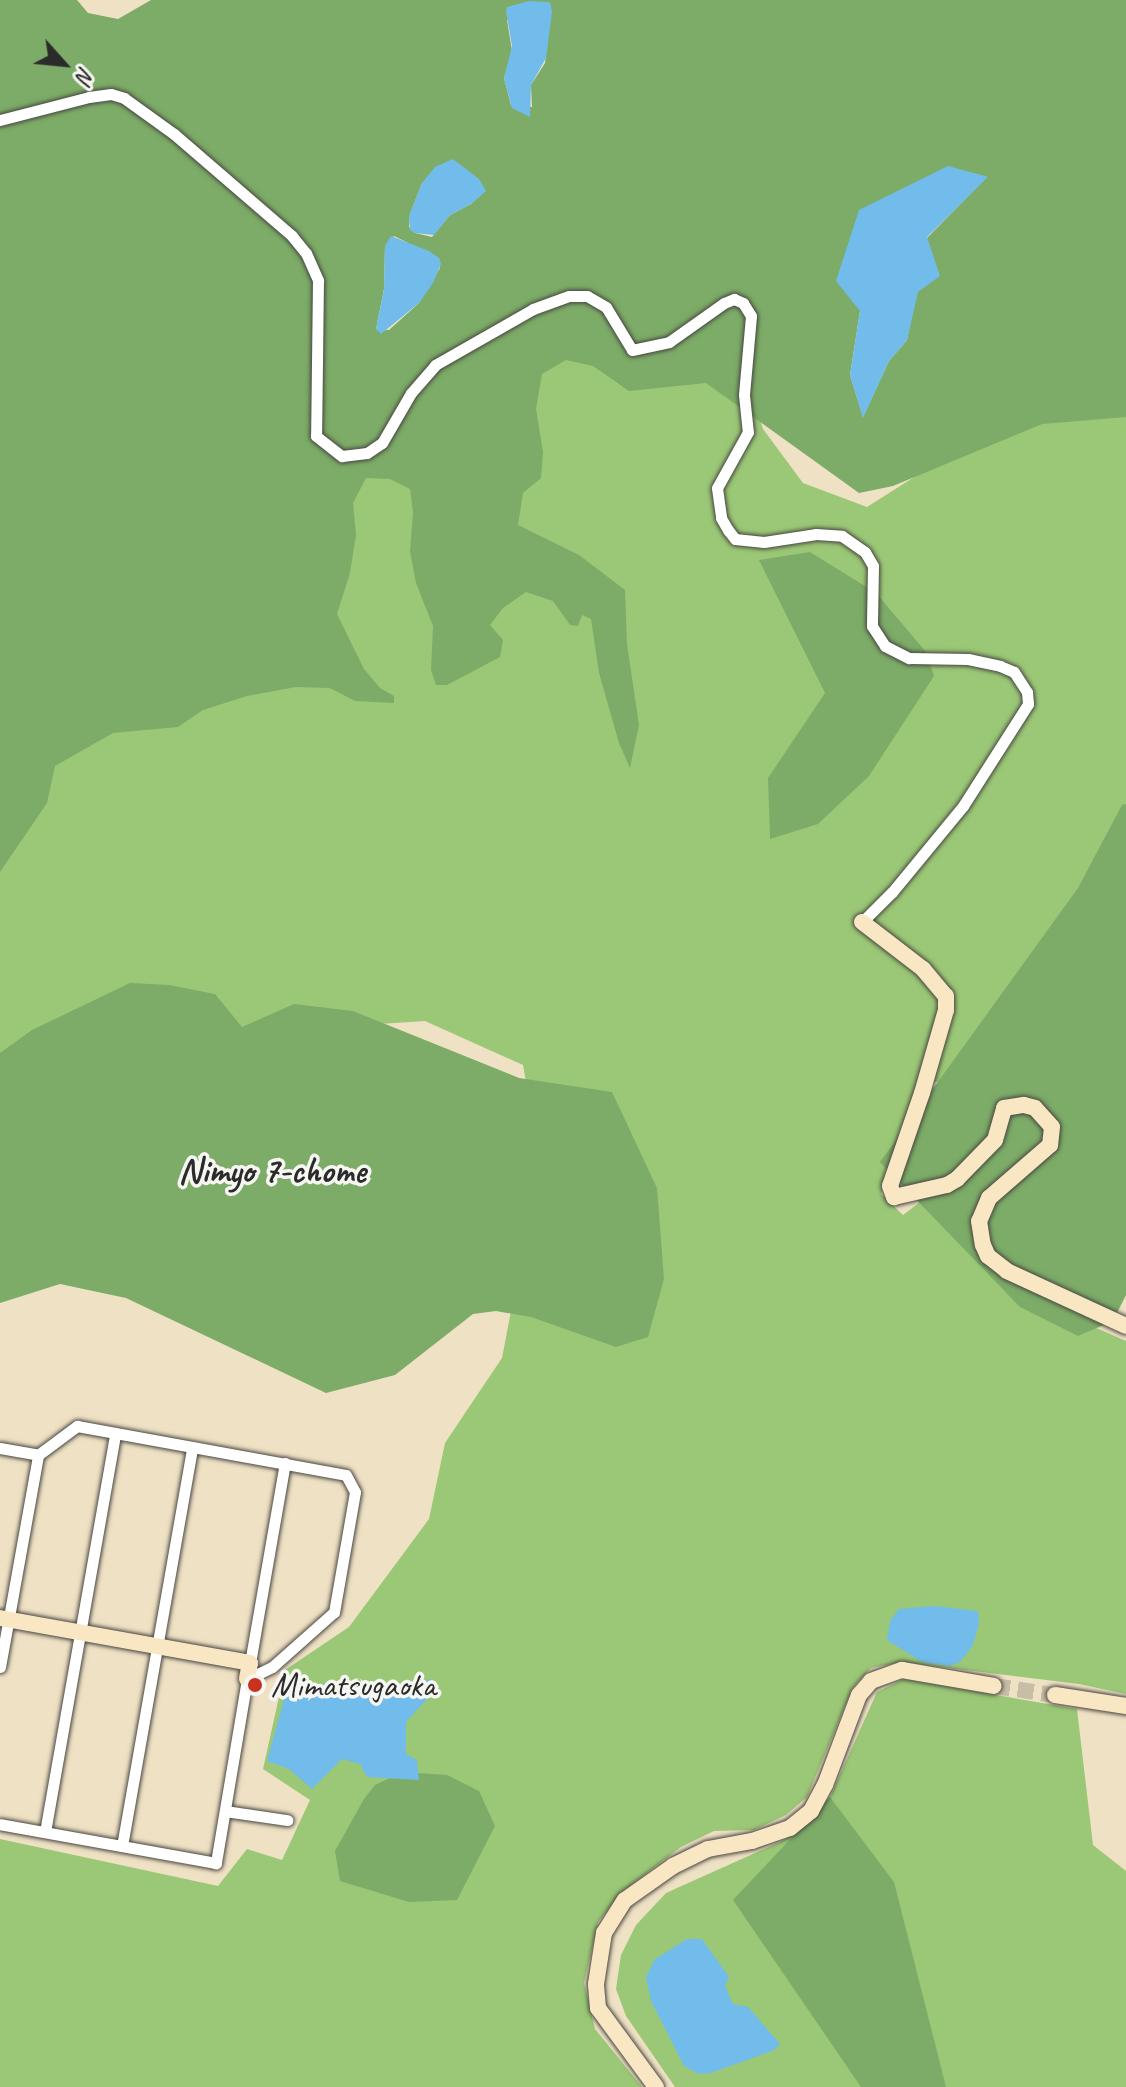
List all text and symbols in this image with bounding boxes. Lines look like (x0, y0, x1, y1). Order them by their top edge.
north arrow (24, 24, 104, 104)
text: N (70, 62, 101, 87)
district label: Nimyo 7-chome (178, 1149, 366, 1193)
place label: Mimatsugaoka (271, 1665, 436, 1705)
marker: Mimatsugaoka (246, 1676, 264, 1694)

